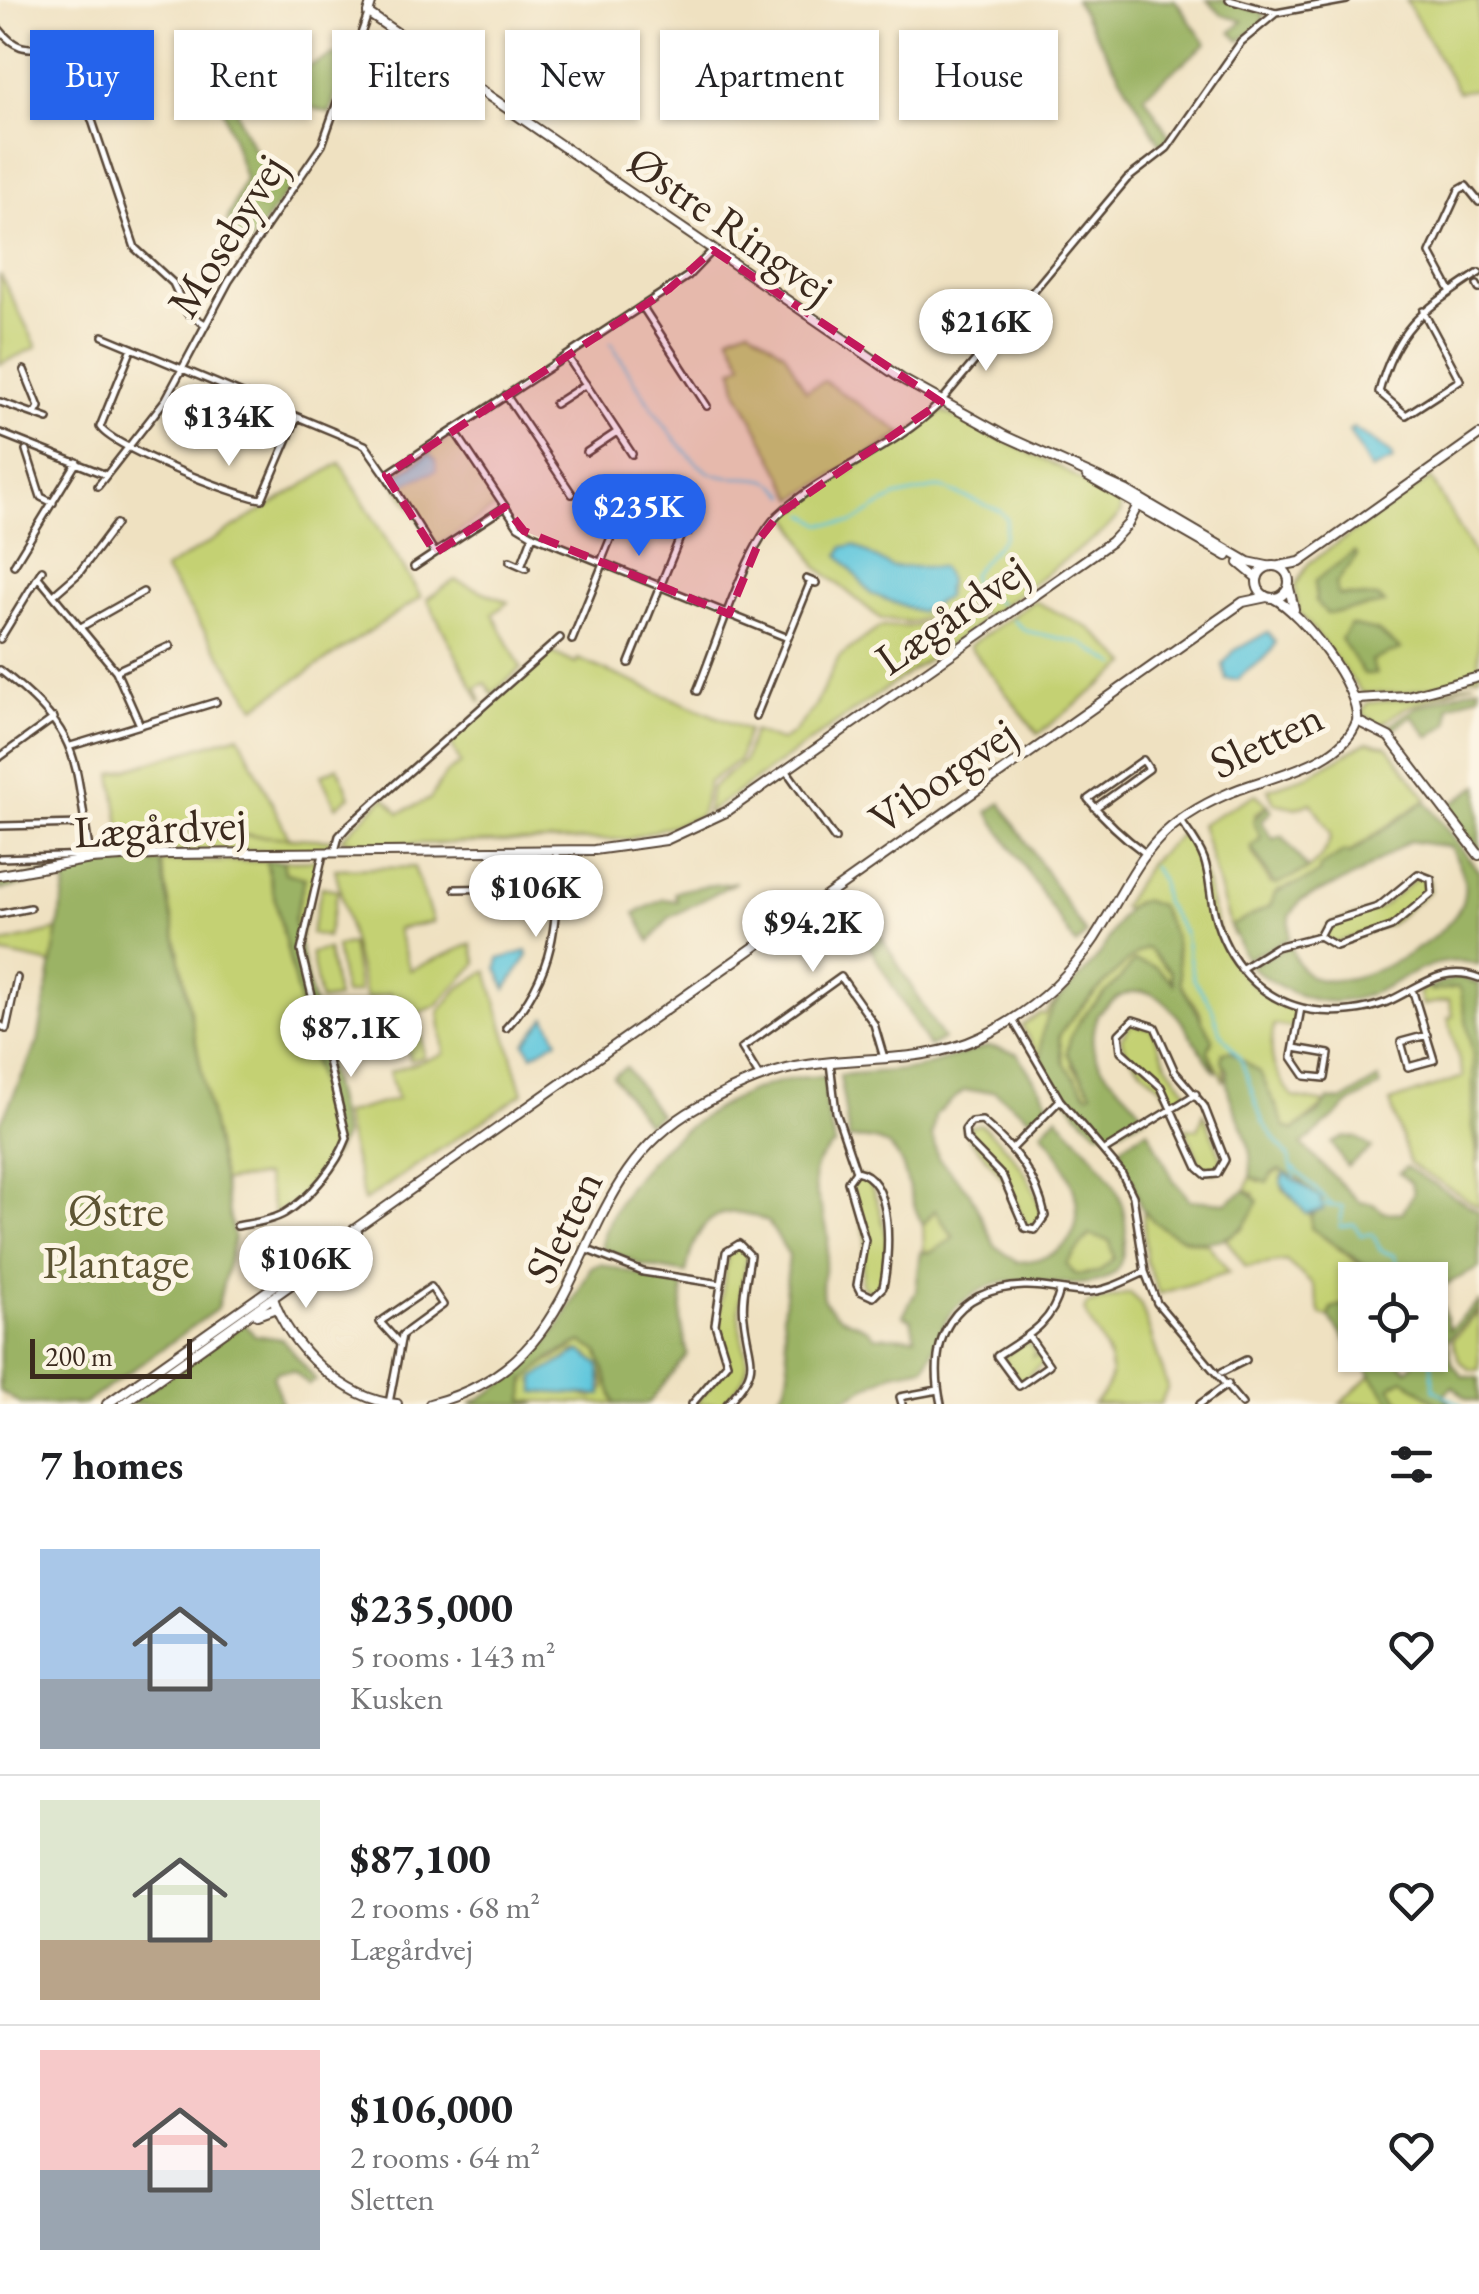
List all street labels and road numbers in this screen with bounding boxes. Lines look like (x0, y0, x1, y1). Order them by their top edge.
street label: Østre Ringvej (617, 132, 845, 316)
street label: Mosebyvej (153, 142, 299, 328)
street label: Lægårdvej (864, 541, 1038, 687)
street label: Sletten (1200, 687, 1332, 791)
street label: Viborgvej (857, 703, 1027, 847)
street label: Lægårdvej (72, 794, 248, 860)
street label: Sletten (511, 1160, 615, 1292)

